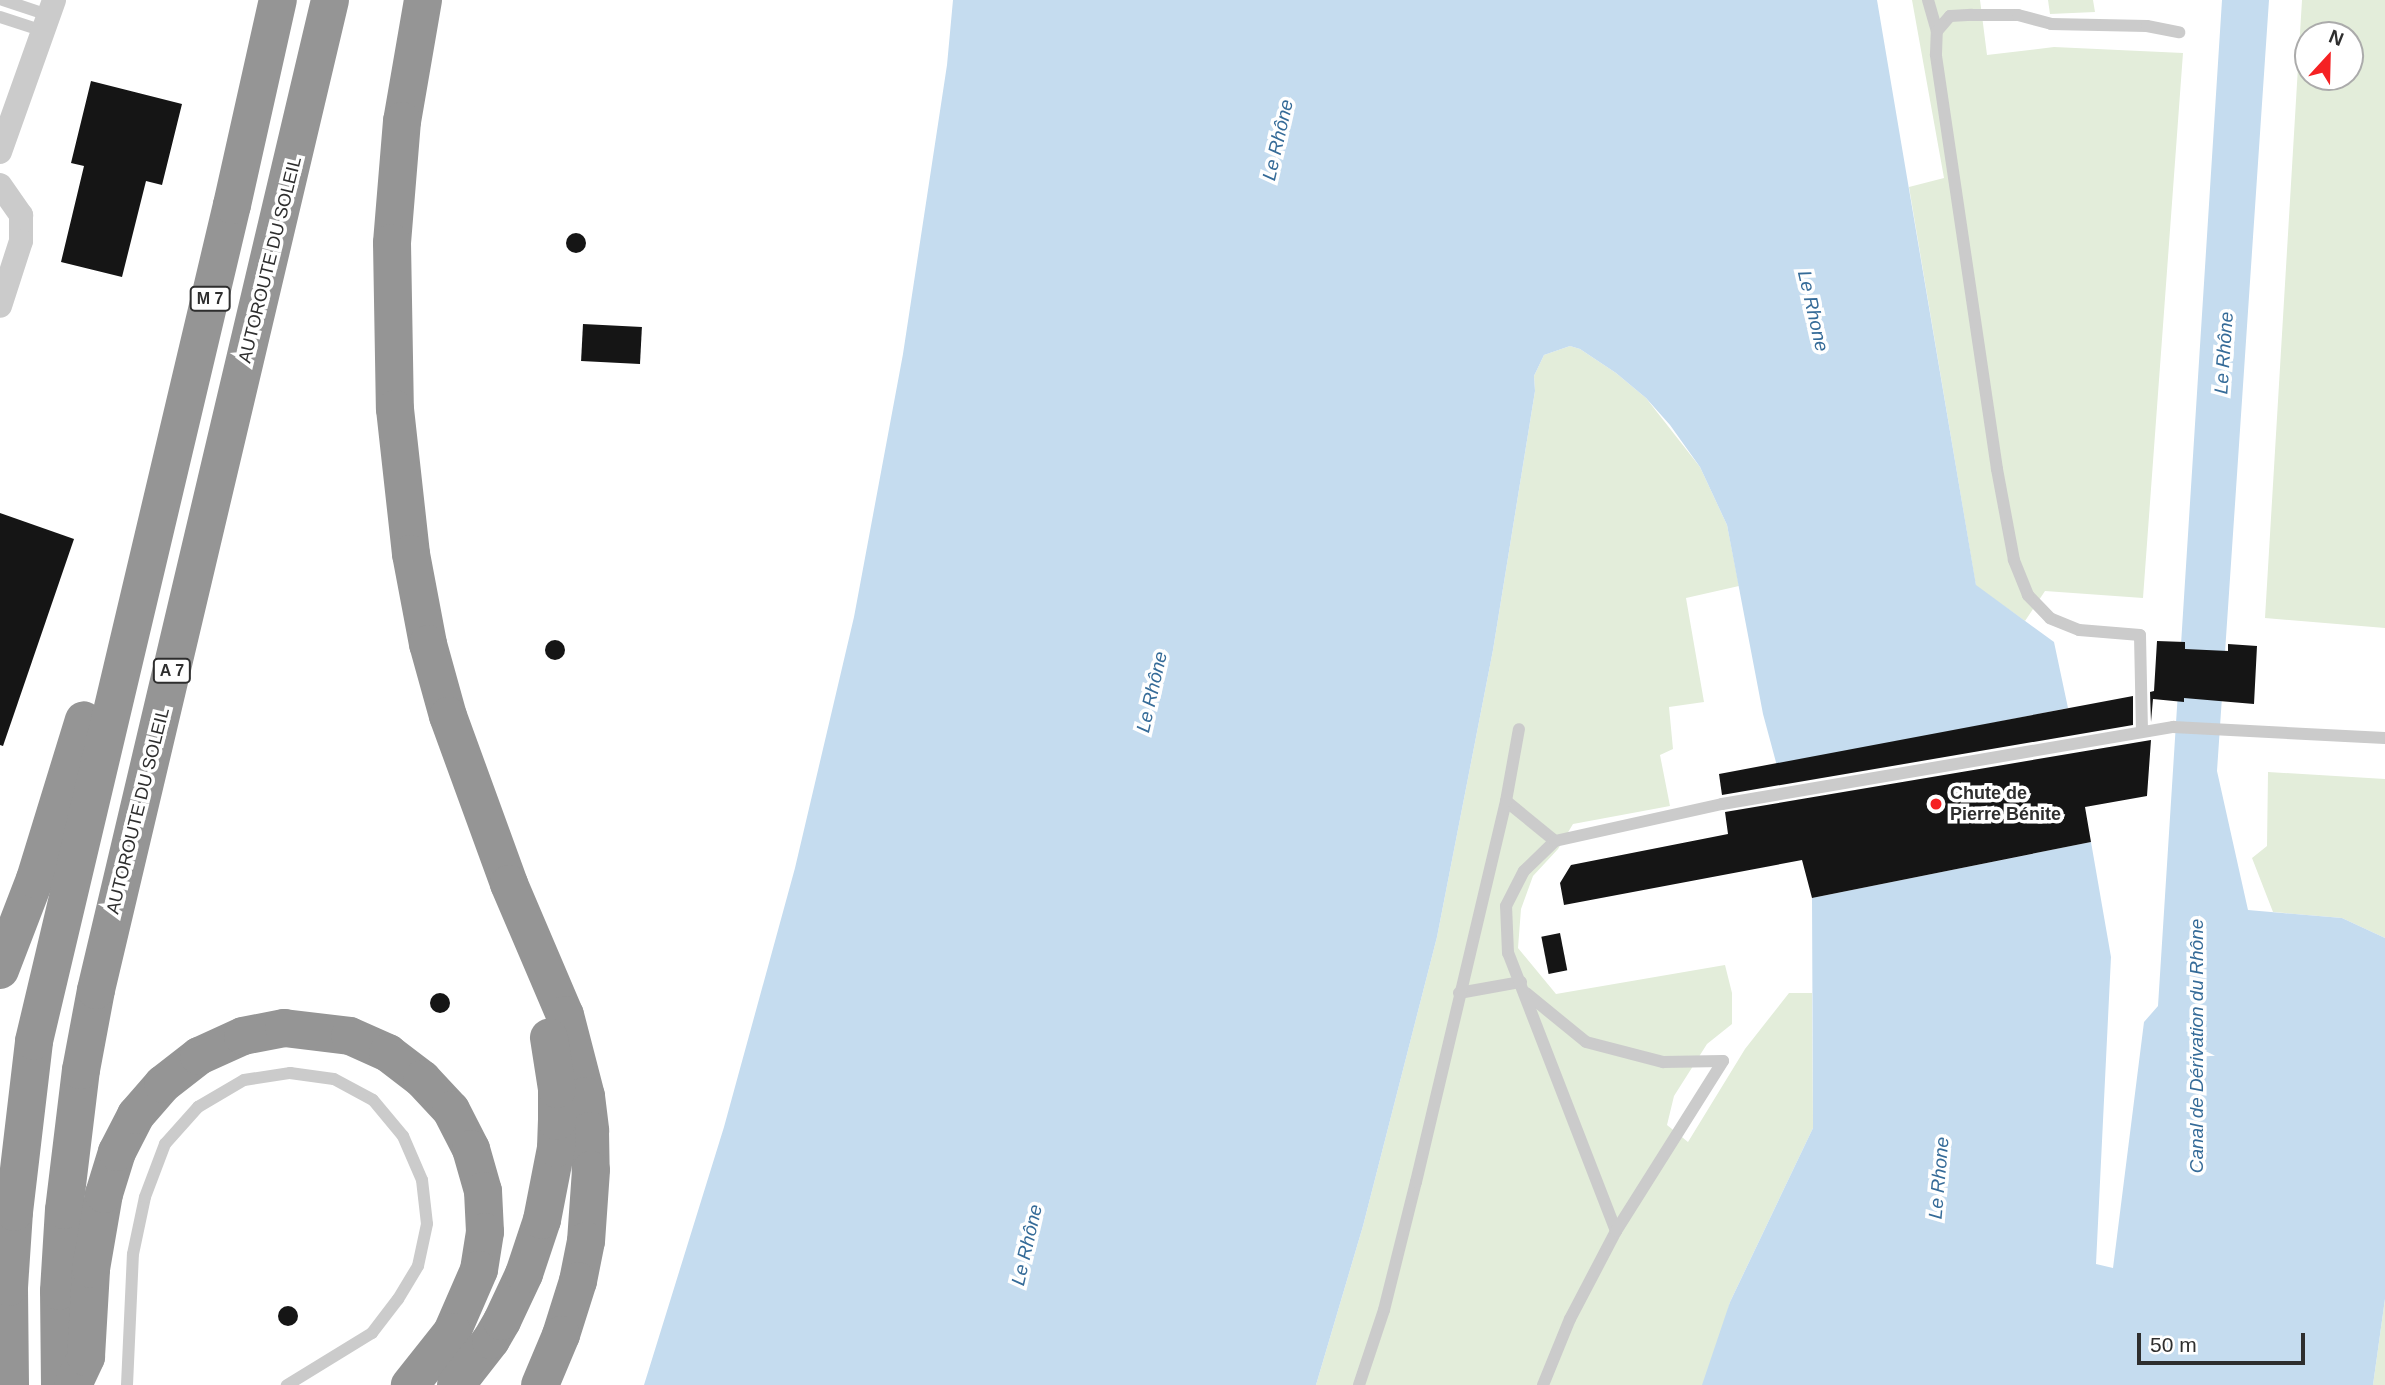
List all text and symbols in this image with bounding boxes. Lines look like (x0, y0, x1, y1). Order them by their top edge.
north arrow (2294, 21, 2364, 91)
text: N (2326, 26, 2347, 50)
water label: Le Rhône (1258, 97, 1298, 183)
street label: AUTOROUTE DU SOLEIL (234, 155, 306, 365)
water label: Le Rhone (1793, 268, 1833, 354)
road number: M 7 (189, 286, 231, 312)
water label: Le Rhône (2210, 311, 2238, 395)
water label: Le Rhône (1132, 649, 1172, 735)
road number: A 7 (151, 658, 193, 684)
street label: AUTOROUTE DU SOLEIL (102, 706, 174, 916)
place label: Chute de Pierre Bénite (1950, 783, 2061, 826)
marker: Chute de Pierre Bénite (1928, 796, 1944, 812)
water label: Canal de Dérivation du Rhône (2186, 919, 2208, 1173)
water label: Le Rhone (1924, 1136, 1954, 1220)
water label: Le Rhône (1007, 1202, 1047, 1288)
scale bar (2140, 1318, 2308, 1362)
text: 50 m (2150, 1333, 2197, 1356)

